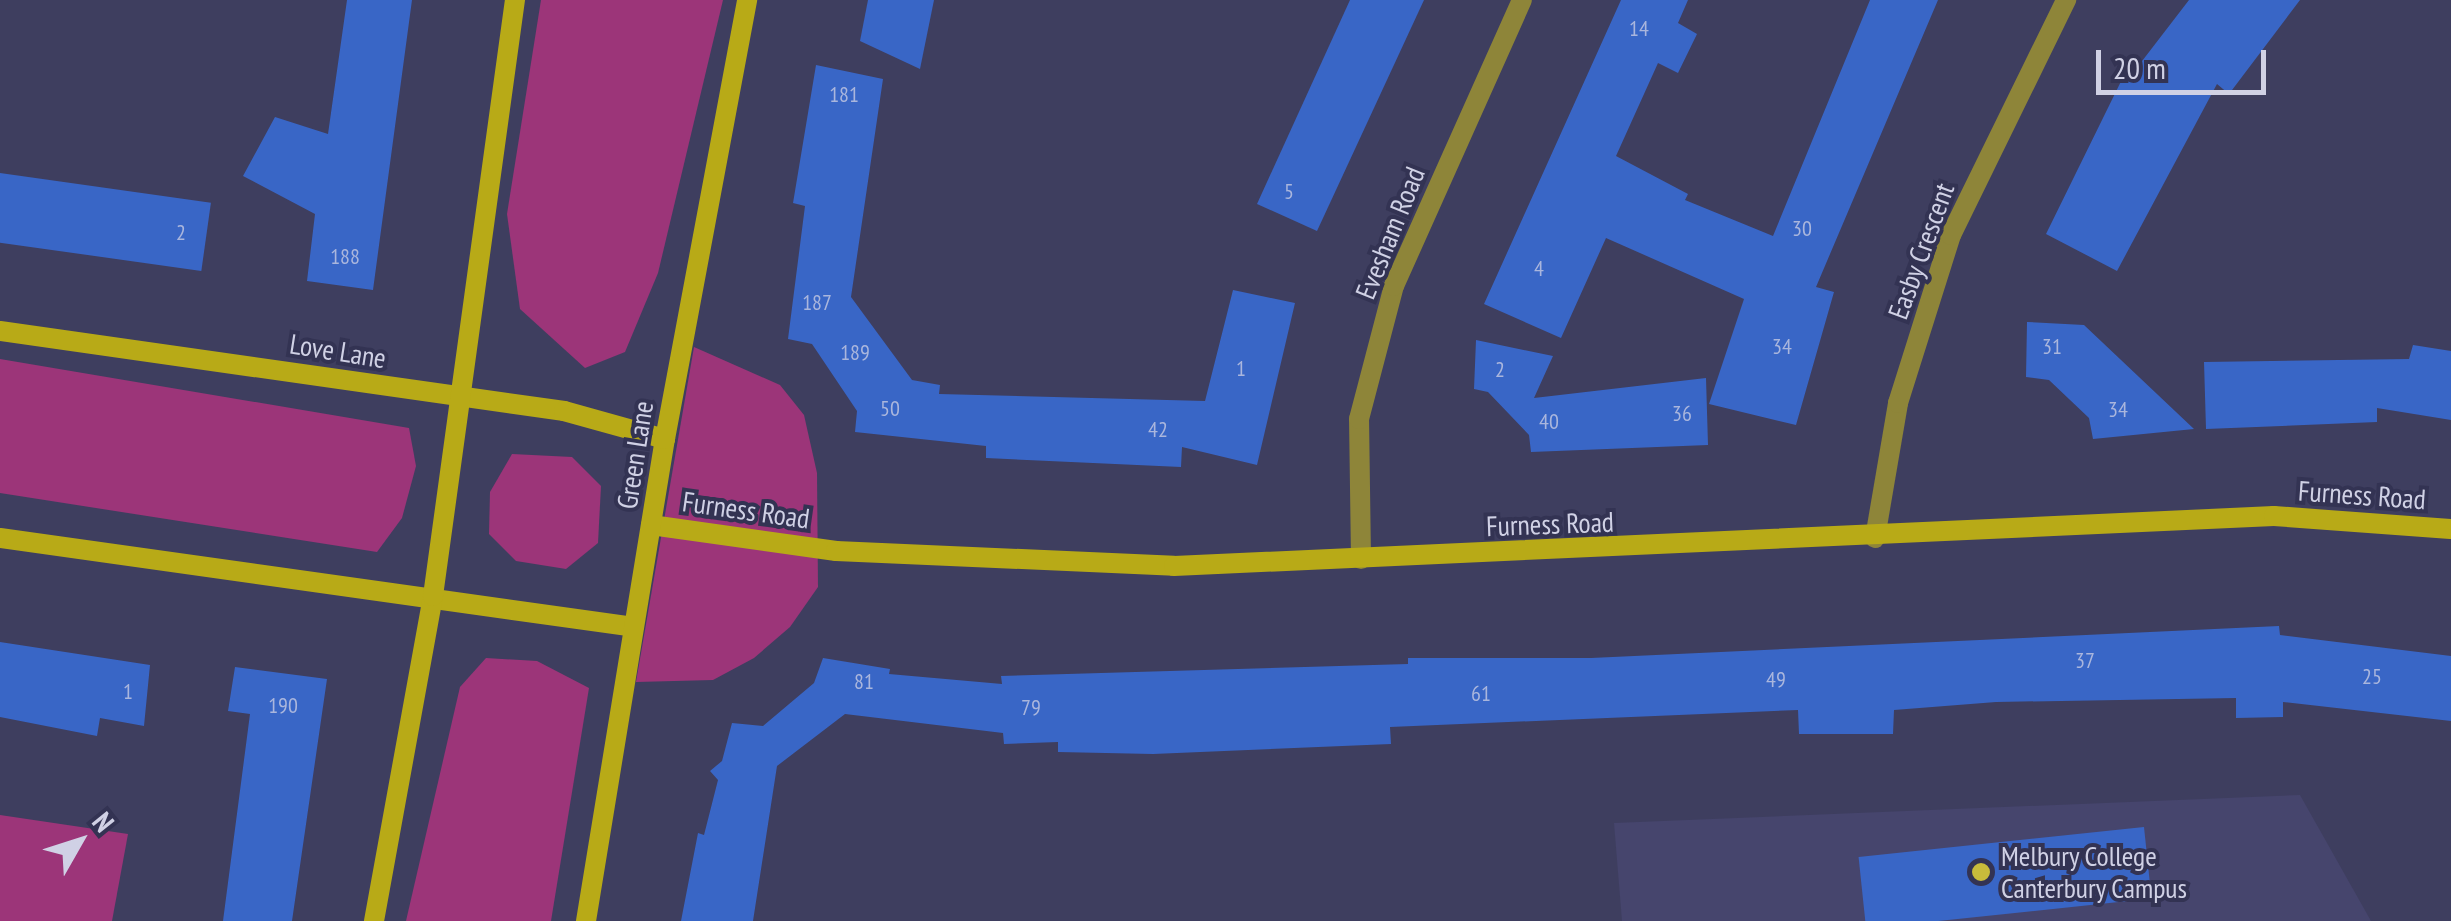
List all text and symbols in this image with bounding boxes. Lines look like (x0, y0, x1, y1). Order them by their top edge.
house number: 14 (1629, 16, 1649, 42)
scale bar (2101, 30, 2271, 92)
text: 20 m (2113, 48, 2166, 87)
house number: 181 (829, 82, 859, 108)
street label: Evesham Road (1348, 162, 1432, 304)
street label: Easby Crescent (1881, 178, 1961, 324)
house number: 5 (1284, 179, 1294, 205)
house number: 30 (1792, 216, 1812, 242)
house number: 2 (176, 220, 186, 246)
house number: 188 (330, 244, 360, 270)
house number: 4 (1534, 256, 1544, 282)
house number: 187 (802, 290, 832, 316)
street label: Love Lane (288, 327, 388, 375)
house number: 34 (1772, 334, 1792, 360)
house number: 31 (2042, 334, 2062, 360)
house number: 189 (840, 340, 870, 366)
house number: 1 (1236, 356, 1246, 382)
house number: 2 (1495, 357, 1505, 383)
house number: 50 (880, 396, 900, 422)
house number: 34 (2108, 397, 2128, 423)
street label: Green Lane (610, 399, 660, 511)
house number: 36 (1672, 401, 1692, 427)
house number: 40 (1539, 409, 1559, 435)
house number: 42 (1148, 417, 1168, 443)
street label: Furness Road (2297, 474, 2427, 516)
street label: Furness Road (680, 484, 812, 536)
street label: Furness Road (1486, 505, 1614, 543)
house number: 37 (2075, 648, 2095, 674)
house number: 25 (2362, 664, 2382, 690)
house number: 49 (1766, 667, 1786, 693)
house number: 81 (854, 669, 874, 695)
house number: 1 (123, 679, 133, 705)
house number: 61 (1471, 681, 1491, 707)
house number: 190 (268, 693, 298, 719)
house number: 79 (1021, 695, 1041, 721)
north arrow (30, 791, 130, 891)
text: N (85, 804, 123, 839)
place label: Melbury College Canterbury Campus (2001, 839, 2188, 905)
marker: Melbury College Canterbury Campus (1970, 861, 1992, 883)

